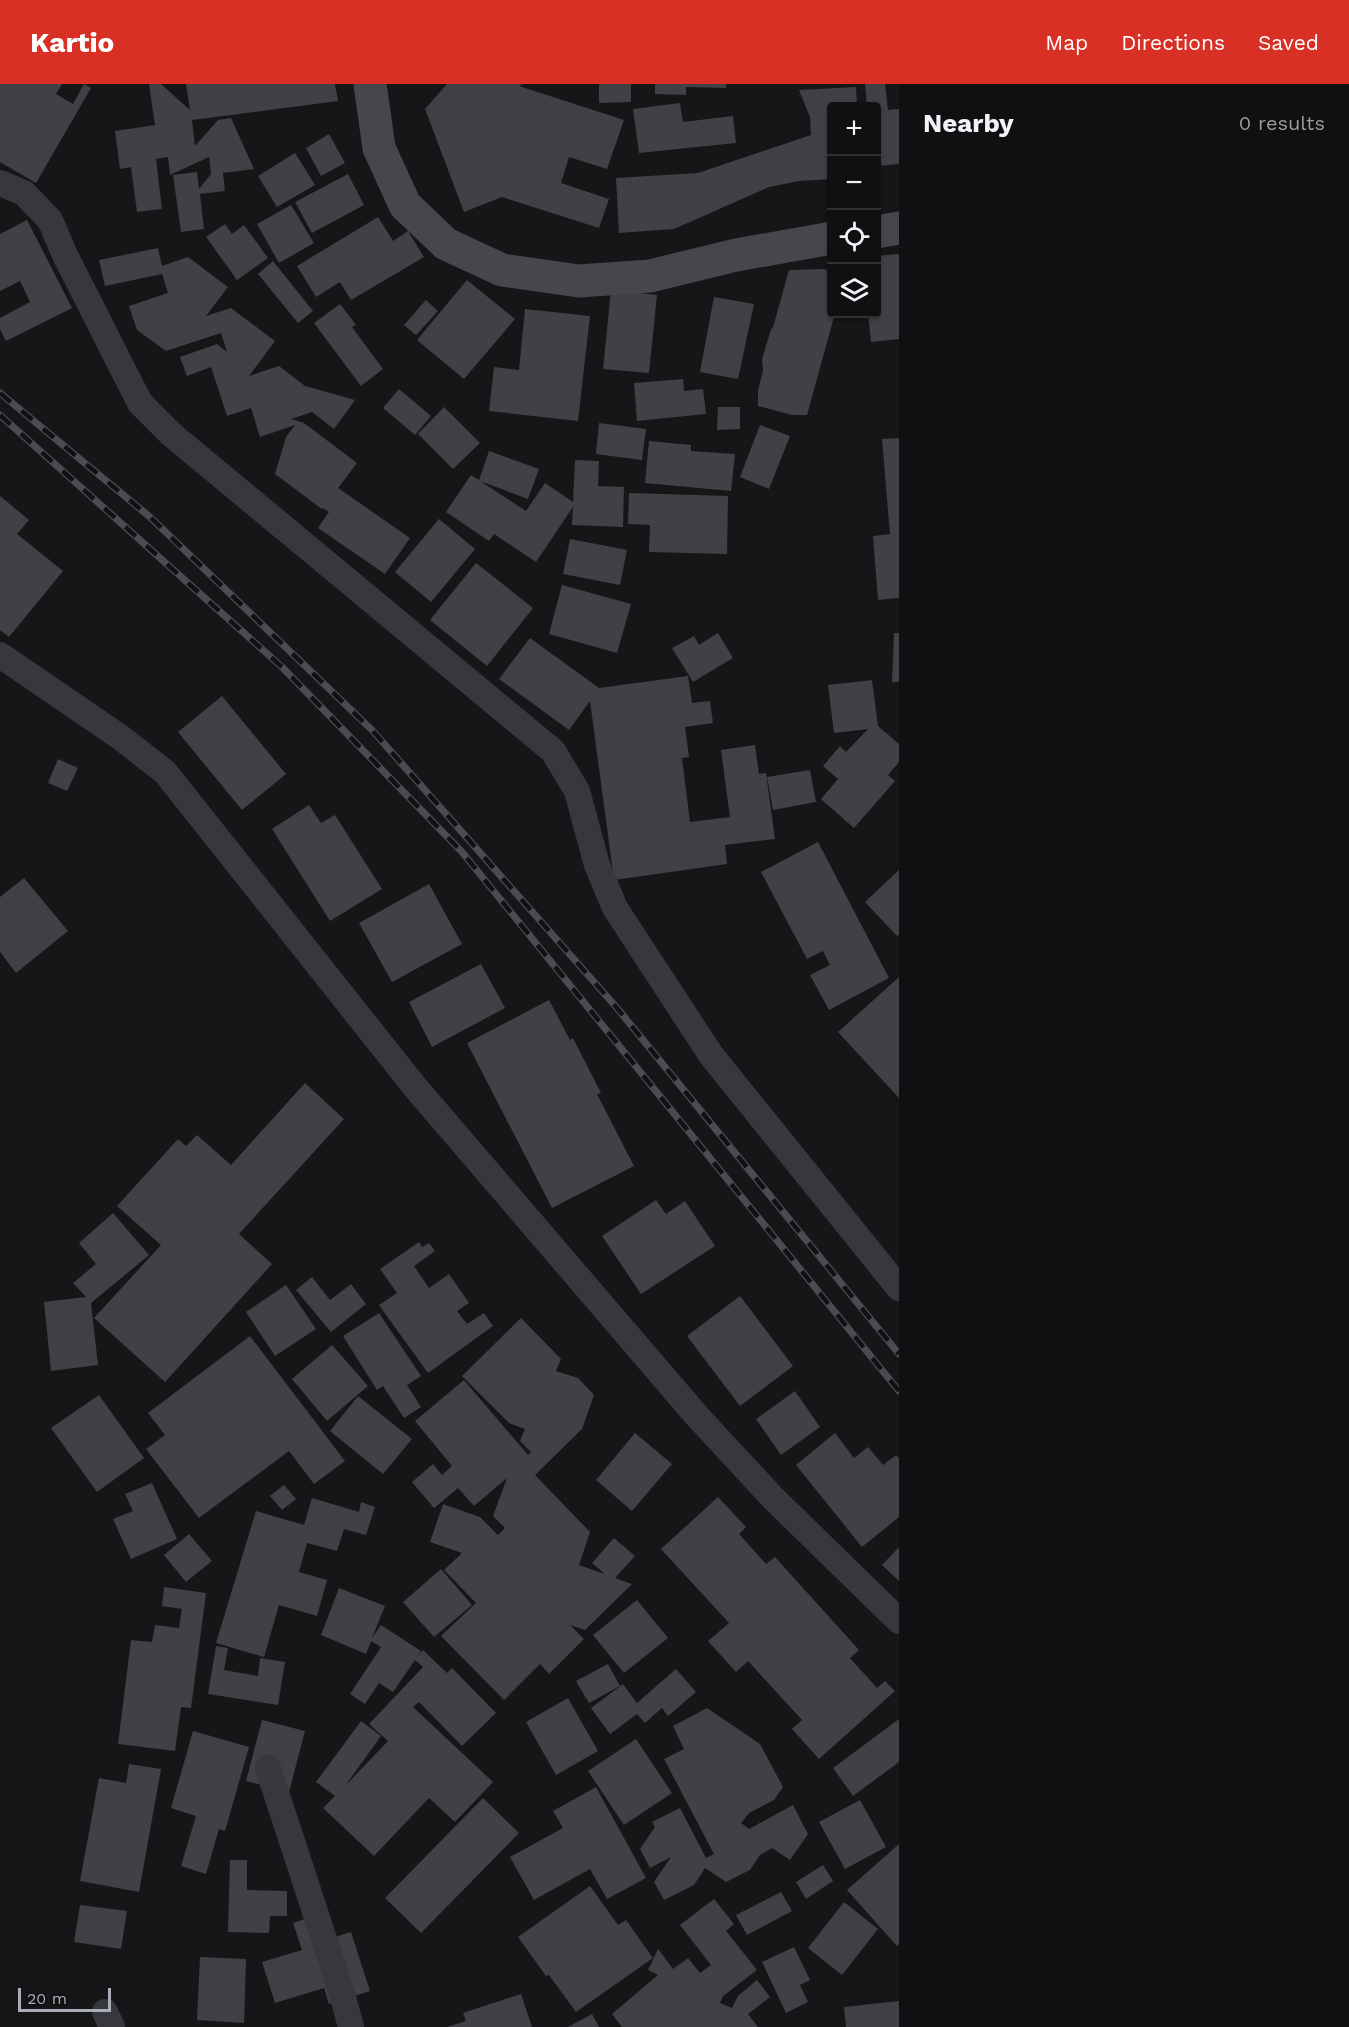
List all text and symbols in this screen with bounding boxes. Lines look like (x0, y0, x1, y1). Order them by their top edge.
text: Kartio (30, 26, 114, 59)
text: Map (1045, 30, 1088, 55)
text: Directions (1121, 30, 1225, 55)
text: Saved (1258, 30, 1319, 55)
map controls (827, 102, 881, 318)
button: + (827, 102, 881, 156)
text: Nearby (923, 108, 1014, 138)
text: 0 results (1239, 111, 1325, 135)
button: − (827, 156, 881, 210)
button: locate (827, 210, 881, 264)
button: layers (827, 264, 881, 318)
scale bar (18, 1985, 111, 2012)
text: 20 m (27, 1989, 67, 2008)

